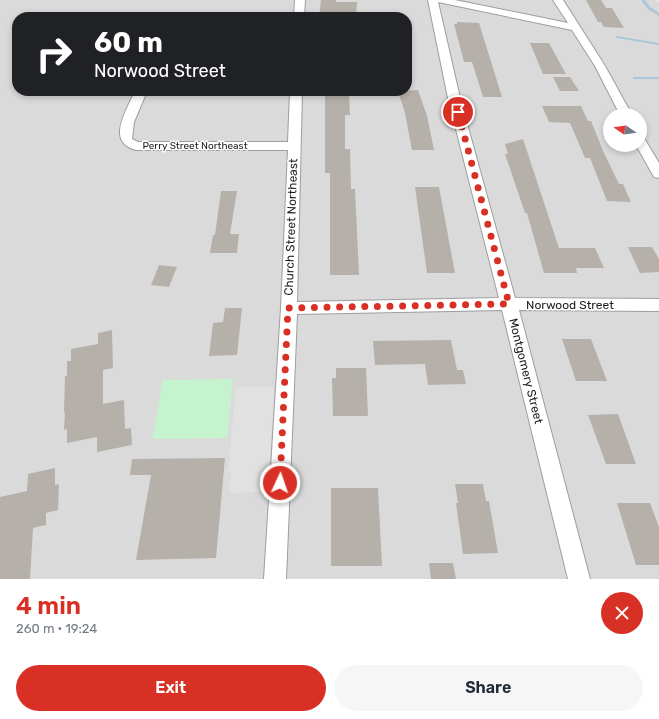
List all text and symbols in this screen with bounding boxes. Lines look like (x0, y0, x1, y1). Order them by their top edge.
text: 60 m (94, 26, 163, 59)
icon: right (28, 28, 80, 80)
text: Norwood Street (94, 60, 226, 82)
pin (441, 95, 475, 129)
icon: arrive (447, 101, 469, 123)
north arrow (603, 108, 647, 152)
map controls (603, 108, 647, 152)
street label: Perry Street Northeast (142, 140, 248, 152)
street label: Church Street Northeast (282, 158, 300, 296)
street label: Norwood Street (526, 298, 614, 312)
street label: Montgomery Street (506, 317, 546, 426)
position arrow (259, 462, 301, 504)
text: 4 min (16, 592, 81, 620)
button: close (601, 592, 643, 634)
text: 260 m · 19:24 (16, 621, 97, 636)
button: Exit (16, 665, 326, 711)
button: Share (334, 665, 643, 711)

